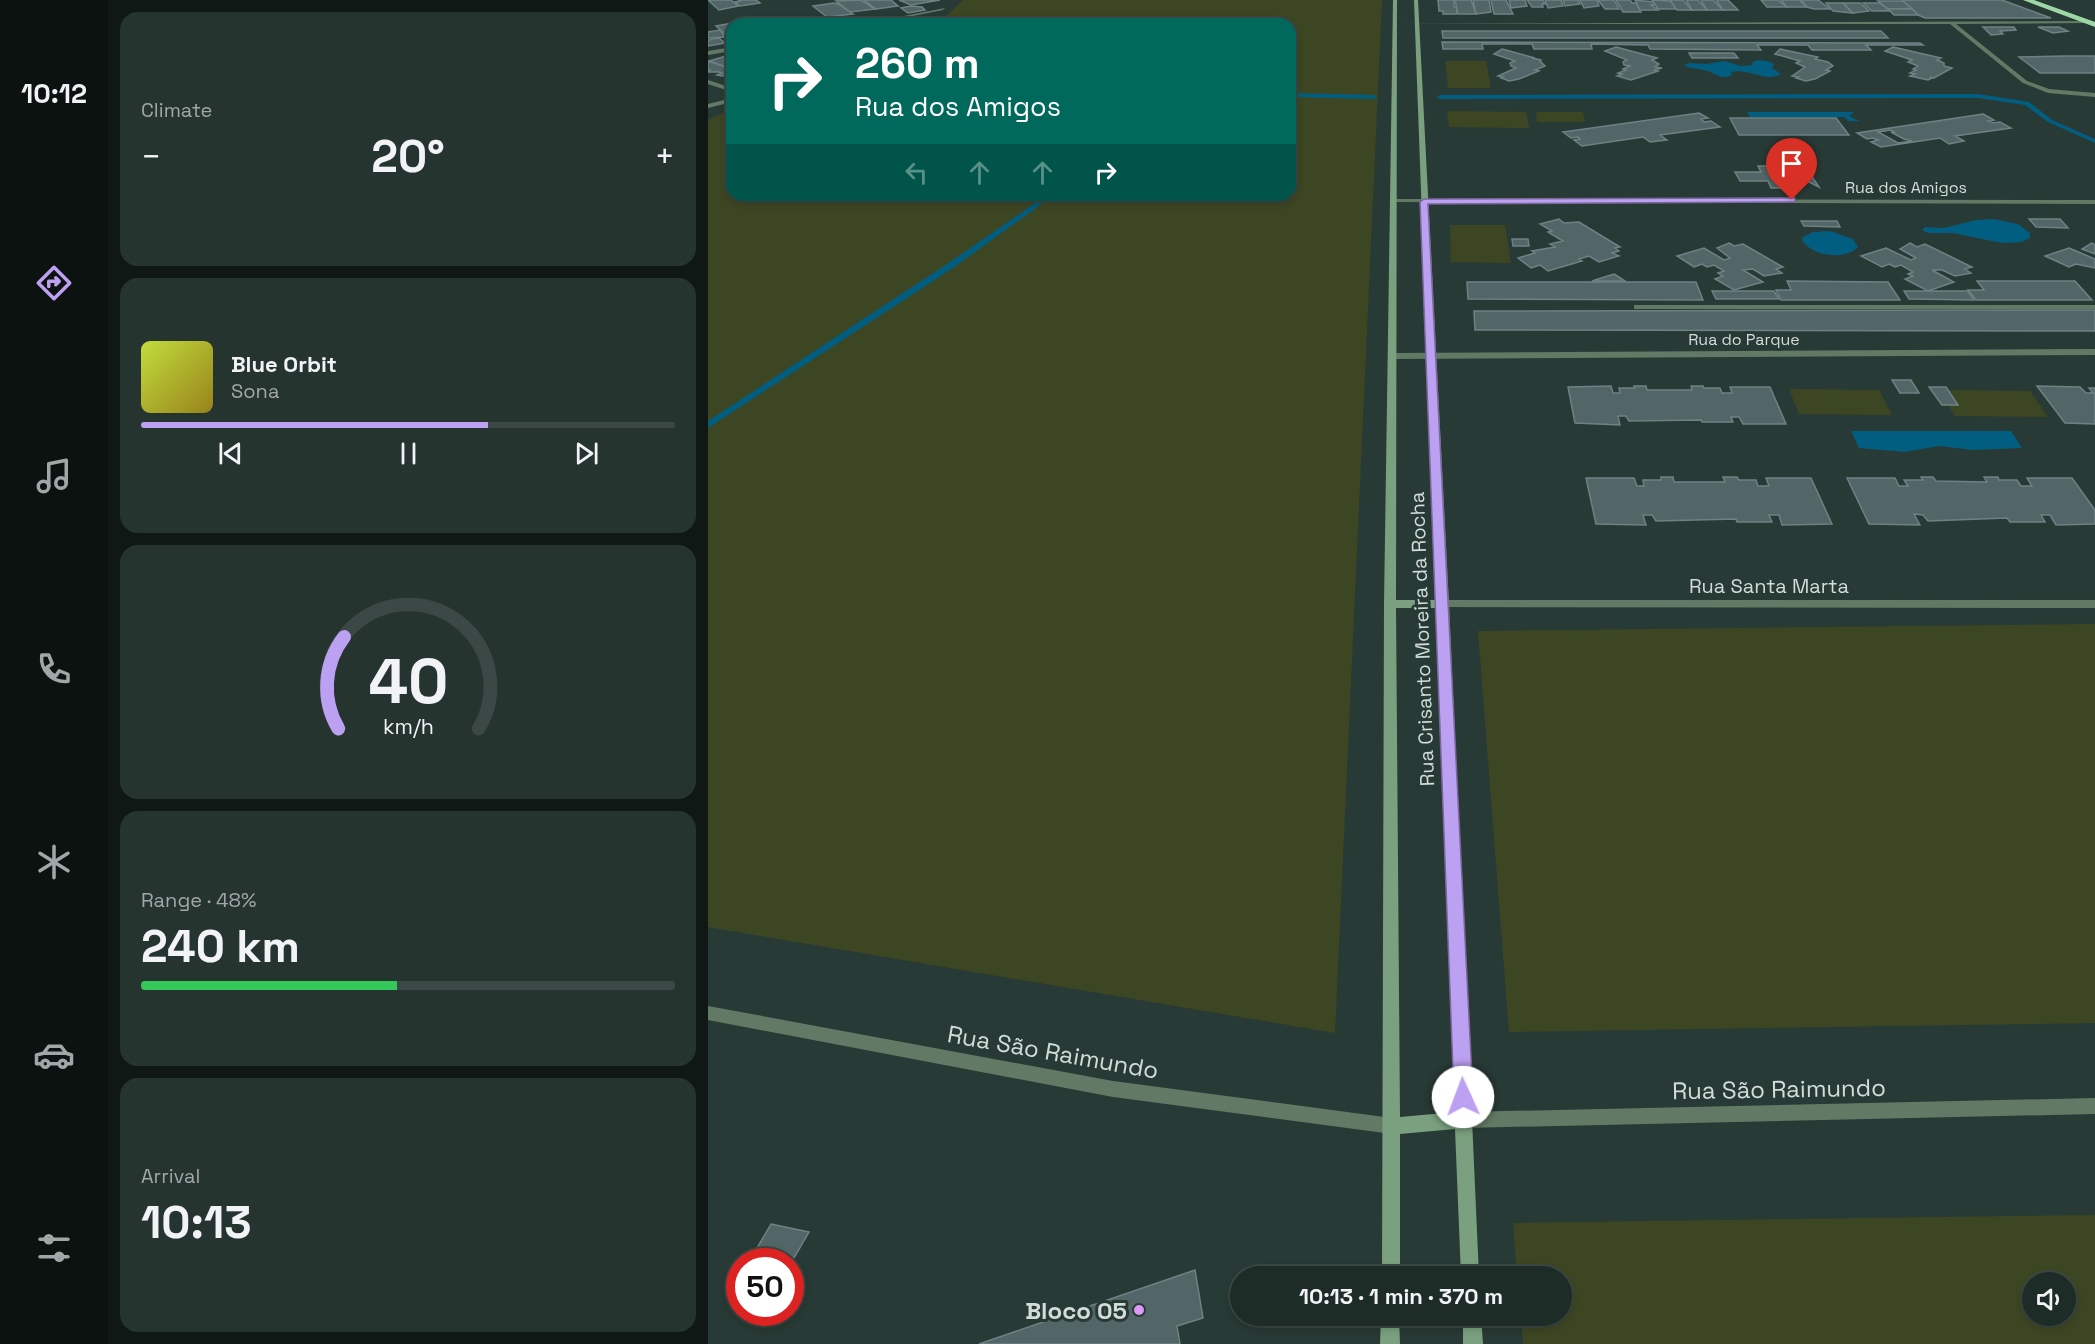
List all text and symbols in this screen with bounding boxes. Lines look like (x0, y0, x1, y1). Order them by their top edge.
text: 260 m (855, 37, 980, 90)
icon: right (756, 42, 834, 120)
text: 10:12 (21, 76, 87, 111)
text: Rua dos Amigos (855, 89, 1061, 124)
text: Climate (141, 97, 212, 123)
text: 20° (371, 128, 445, 185)
text: − (141, 136, 161, 178)
text: + (655, 136, 675, 178)
pin (1766, 138, 1817, 200)
icon: arrive (1775, 147, 1808, 180)
icon: left (900, 156, 933, 189)
icon: ahead (963, 156, 996, 189)
icon: ahead (1026, 156, 1059, 189)
icon: right (1089, 156, 1122, 189)
street label: Rua dos Amigos (1845, 177, 1967, 198)
icon: directions (33, 262, 75, 304)
street label: Rua do Parque (1688, 329, 1800, 350)
text: Blue Orbit (231, 350, 337, 378)
text: Sona (231, 378, 279, 404)
icon: previous (214, 437, 247, 470)
icon: pause (392, 437, 425, 470)
icon: next (570, 437, 603, 470)
icon: music (33, 455, 75, 497)
street label: Rua Crisanto Moreira da Rocha (1404, 491, 1440, 787)
street label: Rua Santa Marta (1689, 573, 1849, 599)
text: 40 (368, 642, 448, 721)
icon: phone (33, 648, 75, 690)
text: km/h (382, 713, 434, 740)
icon: climate (33, 841, 75, 883)
text: Range · 48% (141, 887, 256, 913)
text: 240 km (141, 918, 300, 975)
street label: Rua São Raimundo (945, 1018, 1161, 1086)
icon: car (33, 1034, 75, 1076)
position arrow (1431, 1065, 1495, 1129)
street label: Rua São Raimundo (1672, 1072, 1886, 1106)
text: Arrival (141, 1163, 200, 1189)
text: 10:13 (141, 1194, 252, 1251)
icon: filters (33, 1227, 75, 1269)
speed limit sign: 50 (726, 1248, 804, 1326)
map controls (2022, 1272, 2076, 1326)
button: sound (2022, 1272, 2076, 1326)
text: 10:13 · 1 min · 370 m (1299, 1282, 1503, 1310)
place label: Bloco 05 (1025, 1295, 1127, 1326)
marker: Bloco 05 (1132, 1303, 1146, 1317)

